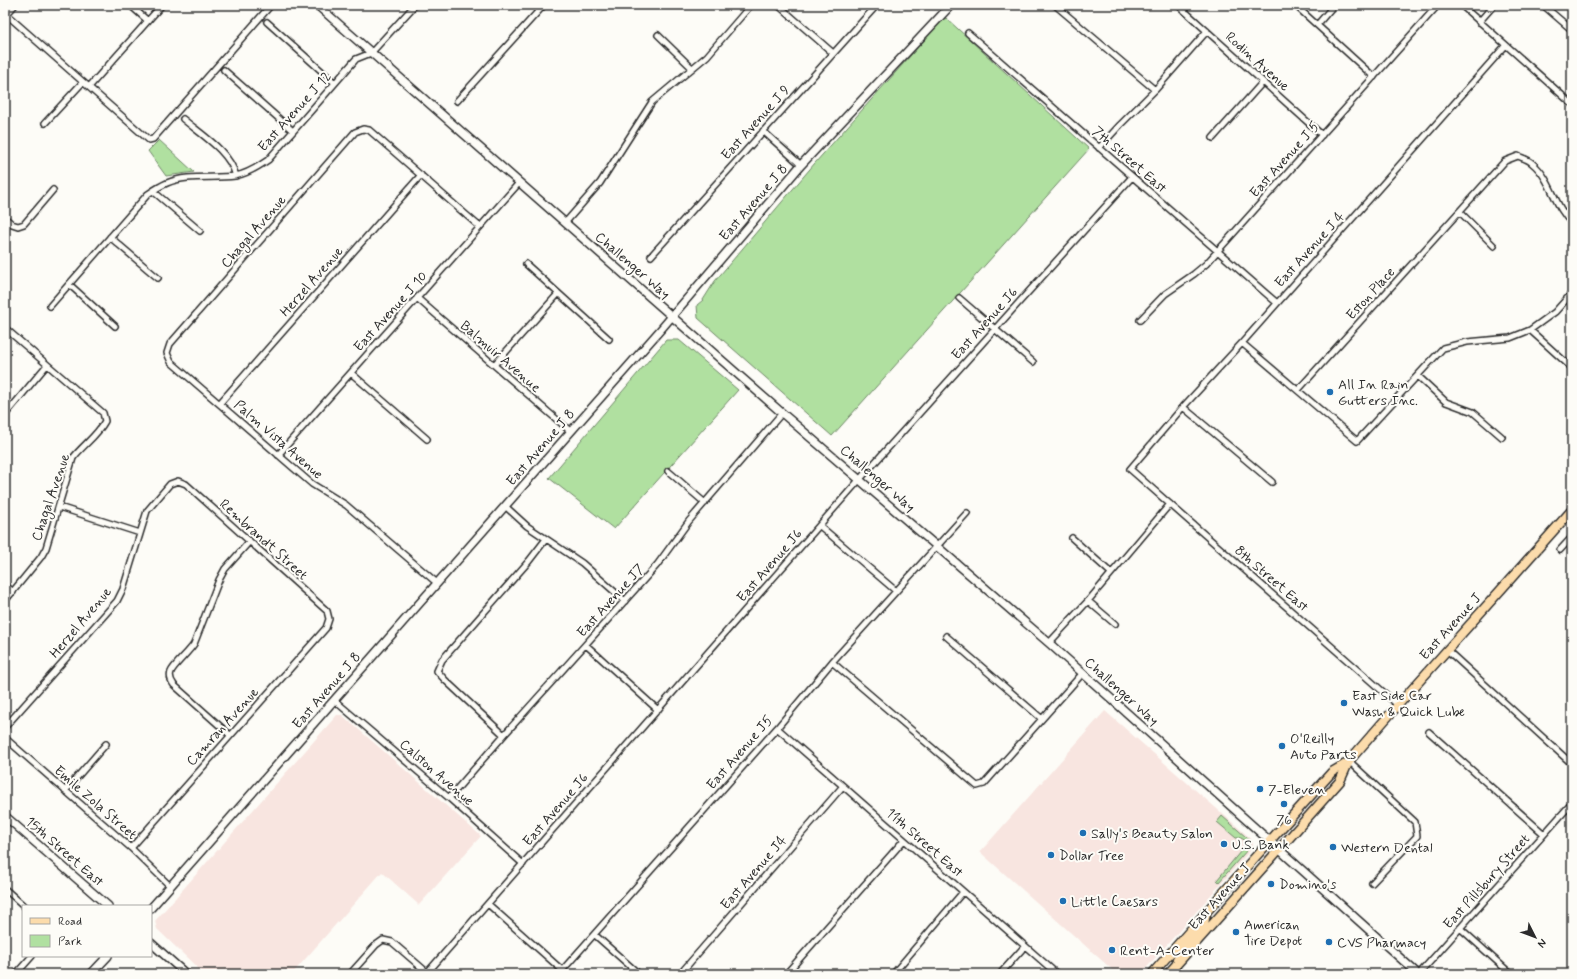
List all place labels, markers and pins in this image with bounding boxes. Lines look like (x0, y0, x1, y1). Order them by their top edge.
place label: All In Rain Gutters Inc. (1338, 376, 1418, 410)
marker: All In Rain Gutters Inc. (1325, 387, 1335, 397)
place label: East Side Car Wash & Quick Lube (1352, 687, 1465, 721)
marker: East Side Car Wash & Quick Lube (1339, 698, 1349, 708)
place label: O'Reilly Auto Parts (1290, 730, 1357, 764)
marker: O'Reilly Auto Parts (1277, 741, 1287, 751)
place label: 7-Eleven (1268, 781, 1326, 799)
marker: 7-Eleven (1255, 784, 1265, 794)
marker: 76 (1279, 799, 1289, 809)
place label: 76 (1276, 811, 1292, 829)
place label: Sally's Beauty Salon (1091, 825, 1213, 843)
marker: Sally's Beauty Salon (1078, 828, 1088, 838)
place label: U.S. Bank (1232, 836, 1289, 854)
marker: U.S. Bank (1219, 839, 1229, 849)
place label: Western Dental (1341, 839, 1433, 857)
marker: Western Dental (1328, 842, 1338, 852)
place label: Dollar Tree (1059, 847, 1124, 865)
marker: Dollar Tree (1046, 850, 1056, 860)
place label: Domino's (1279, 876, 1336, 894)
marker: Domino's (1266, 879, 1276, 889)
place label: Little Caesars (1071, 893, 1158, 911)
marker: Little Caesars (1058, 896, 1068, 906)
place label: American Tire Depot (1244, 916, 1302, 950)
marker: American Tire Depot (1231, 927, 1241, 937)
place label: CVS Pharmacy (1337, 934, 1426, 952)
marker: CVS Pharmacy (1324, 937, 1334, 947)
place label: Rent-A-Center (1120, 942, 1215, 960)
marker: Rent-A-Center (1107, 945, 1117, 955)

